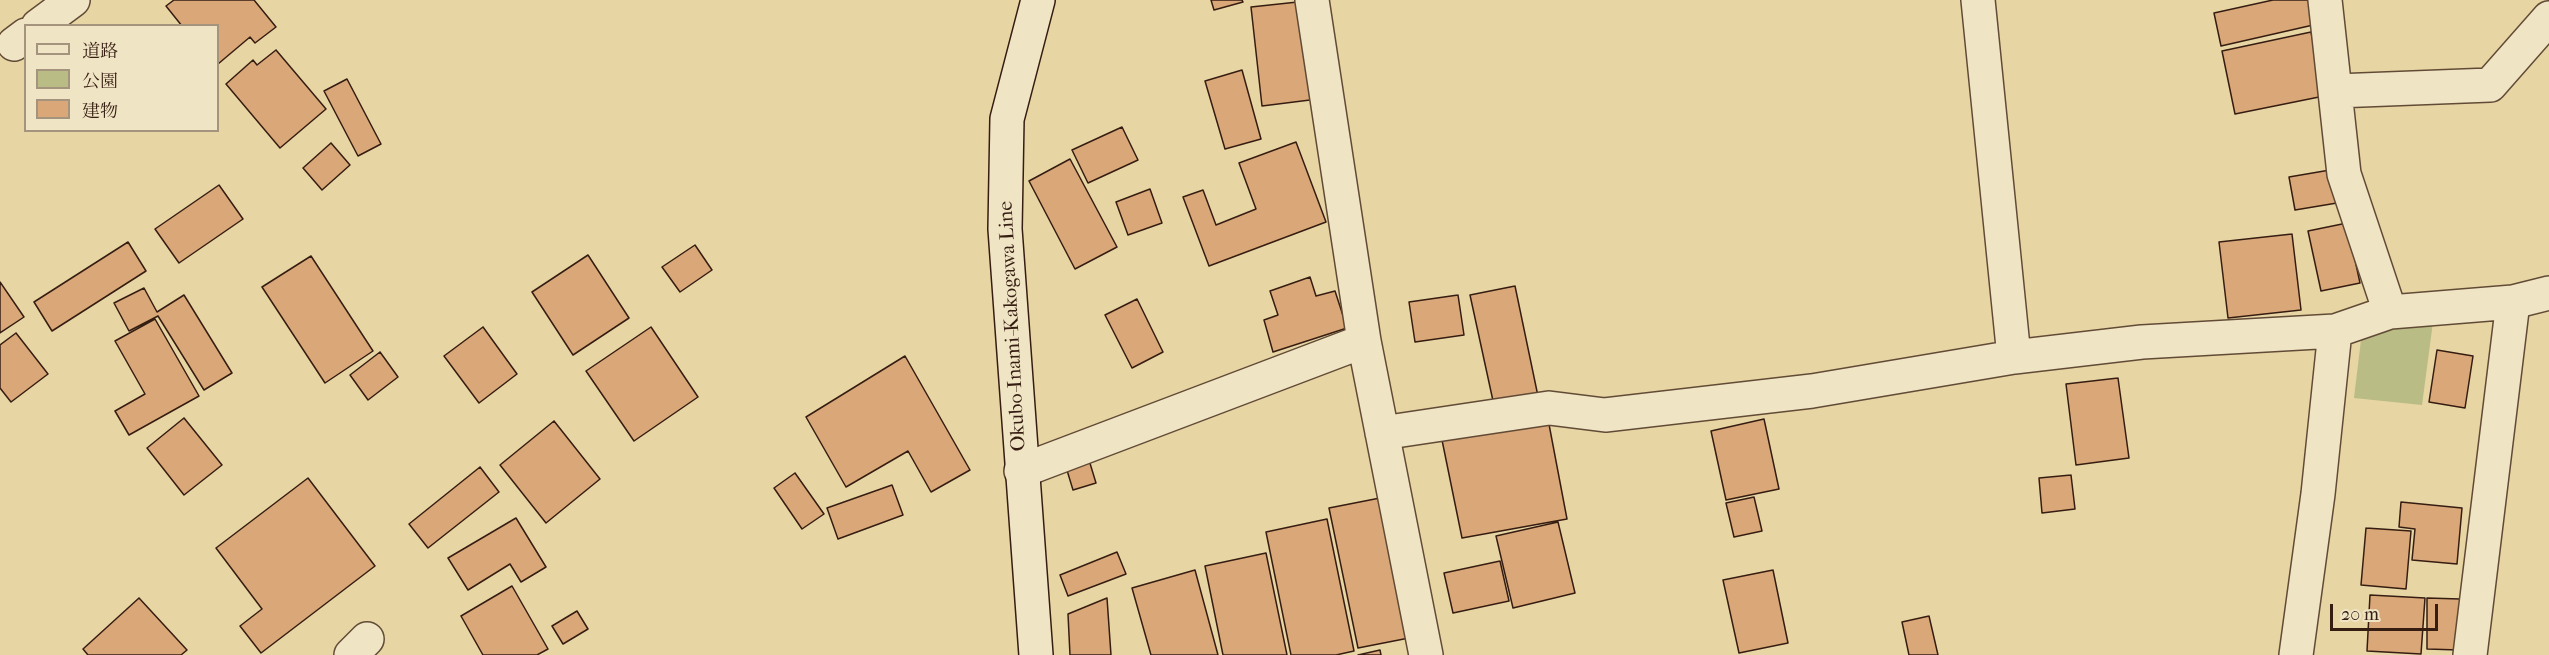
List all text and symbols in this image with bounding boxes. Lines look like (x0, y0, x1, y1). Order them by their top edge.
legend (24, 24, 219, 132)
text: 道路 (82, 41, 118, 62)
text: 公園 (82, 71, 118, 92)
text: 建物 (82, 101, 118, 122)
street label: Okubo-Inami-Kakogawa Line (994, 200, 1032, 452)
scale bar (2333, 592, 2441, 630)
text: 20 m (2341, 604, 2379, 625)

